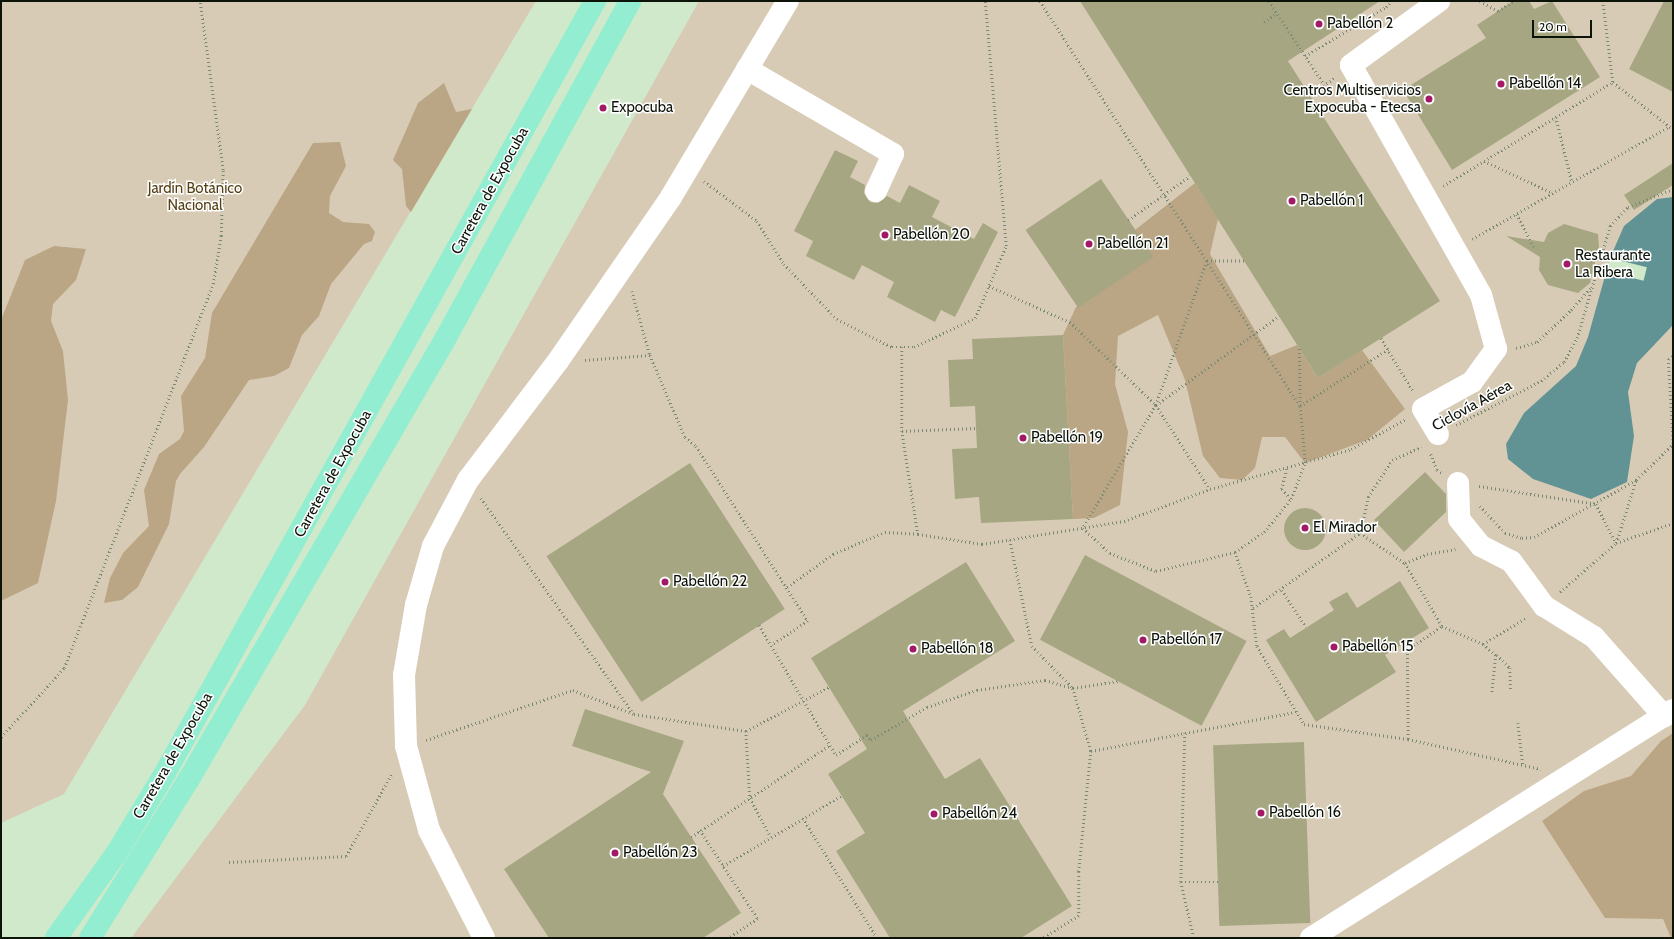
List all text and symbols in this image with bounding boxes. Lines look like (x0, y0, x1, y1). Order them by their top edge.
scale bar (1534, 12, 1594, 38)
place label: Pabellón 2 (1327, 15, 1393, 33)
marker: Pabellón 2 (1314, 19, 1324, 29)
text: 20 m (1539, 19, 1567, 34)
place label: Pabellón 14 (1509, 75, 1581, 93)
marker: Pabellón 14 (1496, 79, 1506, 89)
place label: Centros Multiservicios Expocuba - Etecsa (1283, 81, 1421, 116)
marker: Centros Multiservicios Expocuba - Etecsa (1424, 94, 1434, 104)
place label: Expocuba (611, 99, 673, 117)
marker: Expocuba (598, 103, 608, 113)
street label: Carretera de Expocuba (447, 124, 533, 258)
park label: Jardín Botánico Nacional (148, 179, 242, 214)
place label: Pabellón 1 (1300, 192, 1363, 210)
marker: Pabellón 1 (1287, 196, 1297, 206)
place label: Pabellón 20 (893, 226, 970, 244)
marker: Pabellón 20 (880, 230, 890, 240)
place label: Pabellón 21 (1097, 235, 1168, 253)
marker: Pabellón 21 (1084, 239, 1094, 249)
place label: Restaurante La Ribera (1575, 246, 1651, 281)
marker: Restaurante La Ribera (1562, 259, 1572, 269)
street label: Ciclovía Aérea (1429, 377, 1515, 435)
street label: Carretera de Expocuba (290, 407, 376, 541)
place label: Pabellón 19 (1031, 429, 1103, 447)
marker: Pabellón 19 (1018, 433, 1028, 443)
place label: El Mirador (1313, 519, 1377, 537)
marker: El Mirador (1300, 523, 1310, 533)
place label: Pabellón 22 (673, 573, 747, 591)
marker: Pabellón 22 (660, 577, 670, 587)
place label: Pabellón 17 (1151, 631, 1222, 649)
marker: Pabellón 17 (1138, 635, 1148, 645)
place label: Pabellón 15 (1342, 638, 1414, 656)
place label: Pabellón 18 (921, 640, 994, 658)
marker: Pabellón 15 (1329, 642, 1339, 652)
marker: Pabellón 18 (908, 644, 918, 654)
street label: Carretera de Expocuba (129, 690, 217, 822)
place label: Pabellón 16 (1269, 804, 1341, 822)
place label: Pabellón 24 (942, 805, 1017, 823)
marker: Pabellón 16 (1256, 808, 1266, 818)
marker: Pabellón 24 (929, 809, 939, 819)
place label: Pabellón 23 (623, 844, 698, 862)
marker: Pabellón 23 (610, 848, 620, 858)

